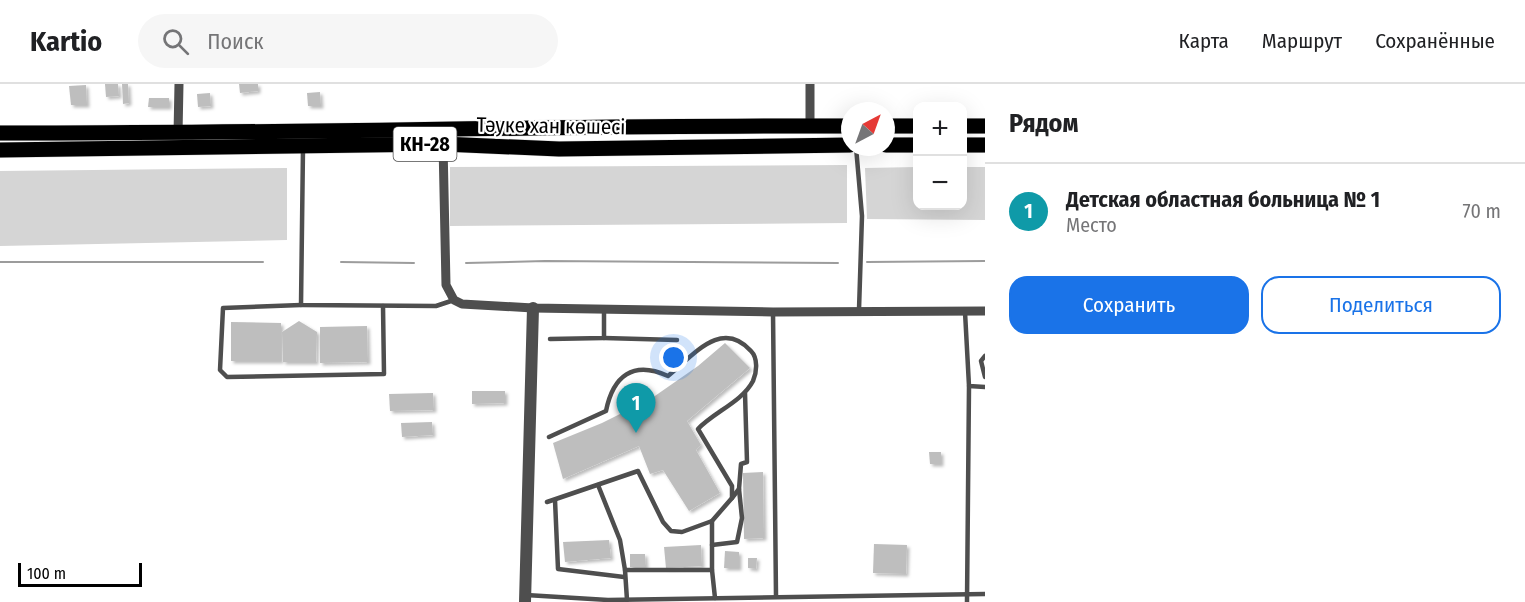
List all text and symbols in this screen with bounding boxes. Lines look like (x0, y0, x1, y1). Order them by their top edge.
search box (138, 14, 558, 68)
text: Kartio (30, 25, 102, 58)
icon: search (159, 25, 192, 58)
text: Поиск (207, 28, 264, 55)
text: Карта (1179, 28, 1229, 54)
text: Маршрут (1262, 28, 1342, 54)
text: Сохранённые (1375, 28, 1495, 54)
north arrow (841, 102, 895, 156)
map controls (913, 102, 967, 210)
button: + (913, 102, 967, 156)
text: Рядом (1009, 108, 1078, 139)
street label: Тәуке хан көшесі (476, 112, 626, 140)
road number: КН-28 (394, 127, 456, 161)
button: − (913, 156, 967, 210)
text: Детская областная больница № 1 (1066, 186, 1380, 213)
text: 1 (1024, 199, 1033, 223)
text: 70 m (1463, 199, 1501, 223)
text: Место (1066, 213, 1117, 237)
button: Сохранить (1009, 276, 1249, 334)
button: Поделиться (1261, 276, 1501, 334)
your location (659, 343, 688, 372)
pin: 1 (616, 384, 656, 433)
scale bar (18, 560, 142, 588)
text: 100 m (27, 564, 66, 583)

